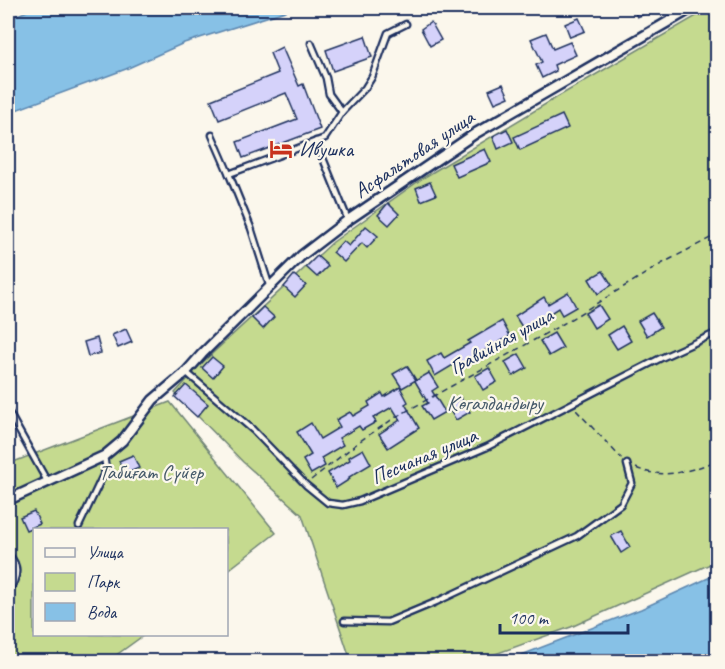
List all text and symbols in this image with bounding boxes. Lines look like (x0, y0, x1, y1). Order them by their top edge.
street label: Асфальтовая улица (349, 103, 481, 204)
hotel icon: Ивушка (268, 136, 294, 162)
place label: Ивушка (299, 136, 355, 162)
street label: Гравийная улица (445, 301, 559, 380)
park label: Көгалдандыру (447, 390, 545, 416)
street label: Песчаная улица (367, 421, 482, 490)
park label: Табиғат Сүйер (99, 459, 204, 485)
legend (33, 528, 228, 636)
text: Улица (87, 541, 124, 563)
text: Парк (87, 571, 121, 593)
scale bar (500, 597, 628, 635)
text: Вода (87, 601, 118, 623)
text: 100 m (509, 607, 550, 629)

